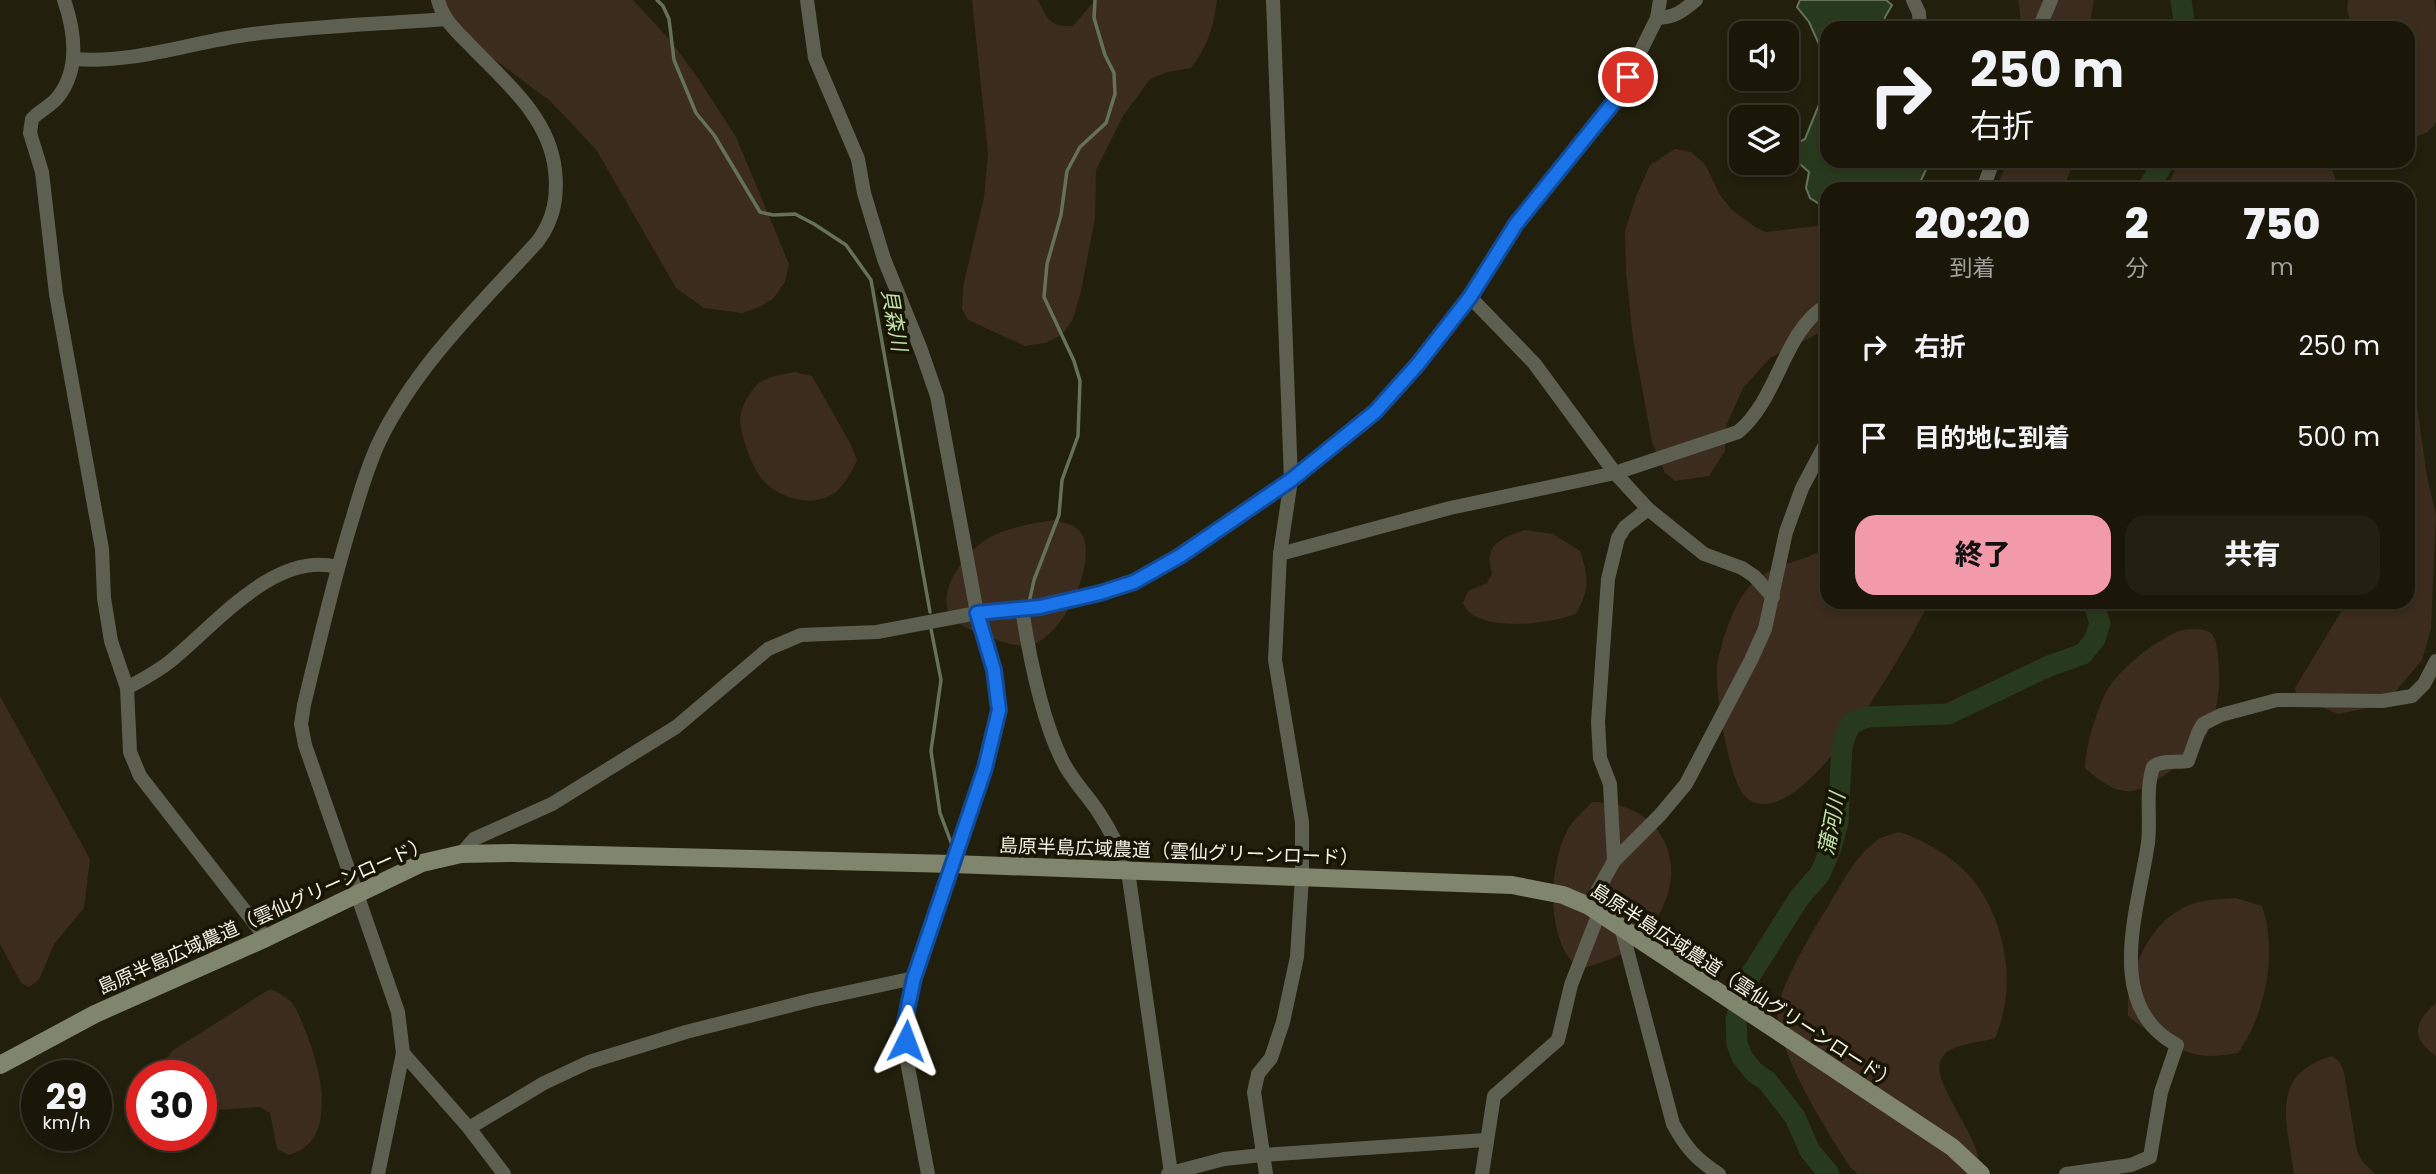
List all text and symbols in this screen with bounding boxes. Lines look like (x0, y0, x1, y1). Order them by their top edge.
map controls (1729, 21, 1799, 175)
button: sound (1729, 21, 1799, 91)
text: 250 m (1970, 36, 2124, 104)
pin (1598, 47, 1658, 107)
icon: right (1855, 49, 1946, 140)
icon: arrive (1609, 58, 1647, 96)
text: 右折 (1970, 103, 2034, 148)
button: layers (1729, 105, 1799, 175)
text: 20:20 (1915, 194, 2030, 253)
text: 2 (2125, 194, 2149, 253)
text: 750 (2243, 195, 2320, 254)
text: m (2270, 251, 2294, 283)
text: 到着 (1949, 252, 1995, 284)
text: 分 (2125, 252, 2148, 284)
water label: 貝森川 (875, 286, 915, 355)
icon: right (1855, 328, 1893, 366)
text: 250 m (2299, 328, 2380, 364)
text: 右折 (1914, 329, 1966, 365)
icon: arrive (1855, 419, 1893, 457)
text: 500 m (2297, 419, 2380, 455)
text: 目的地に到着 (1914, 420, 2070, 456)
button: 終了 (1855, 515, 2111, 595)
button: 共有 (2125, 515, 2380, 595)
water label: 蒲河川 (1811, 788, 1852, 858)
street label: 島原半島広域農道（雲仙グリーンロード） (93, 830, 433, 1001)
street label: 島原半島広域農道（雲仙グリーンロード） (999, 832, 1359, 871)
street label: 島原半島広域農道（雲仙グリーンロード） (1585, 877, 1902, 1096)
position arrow (869, 1004, 943, 1078)
speed limit sign: 30 (126, 1060, 217, 1151)
text: 29 (46, 1072, 87, 1121)
text: km/h (43, 1110, 90, 1135)

